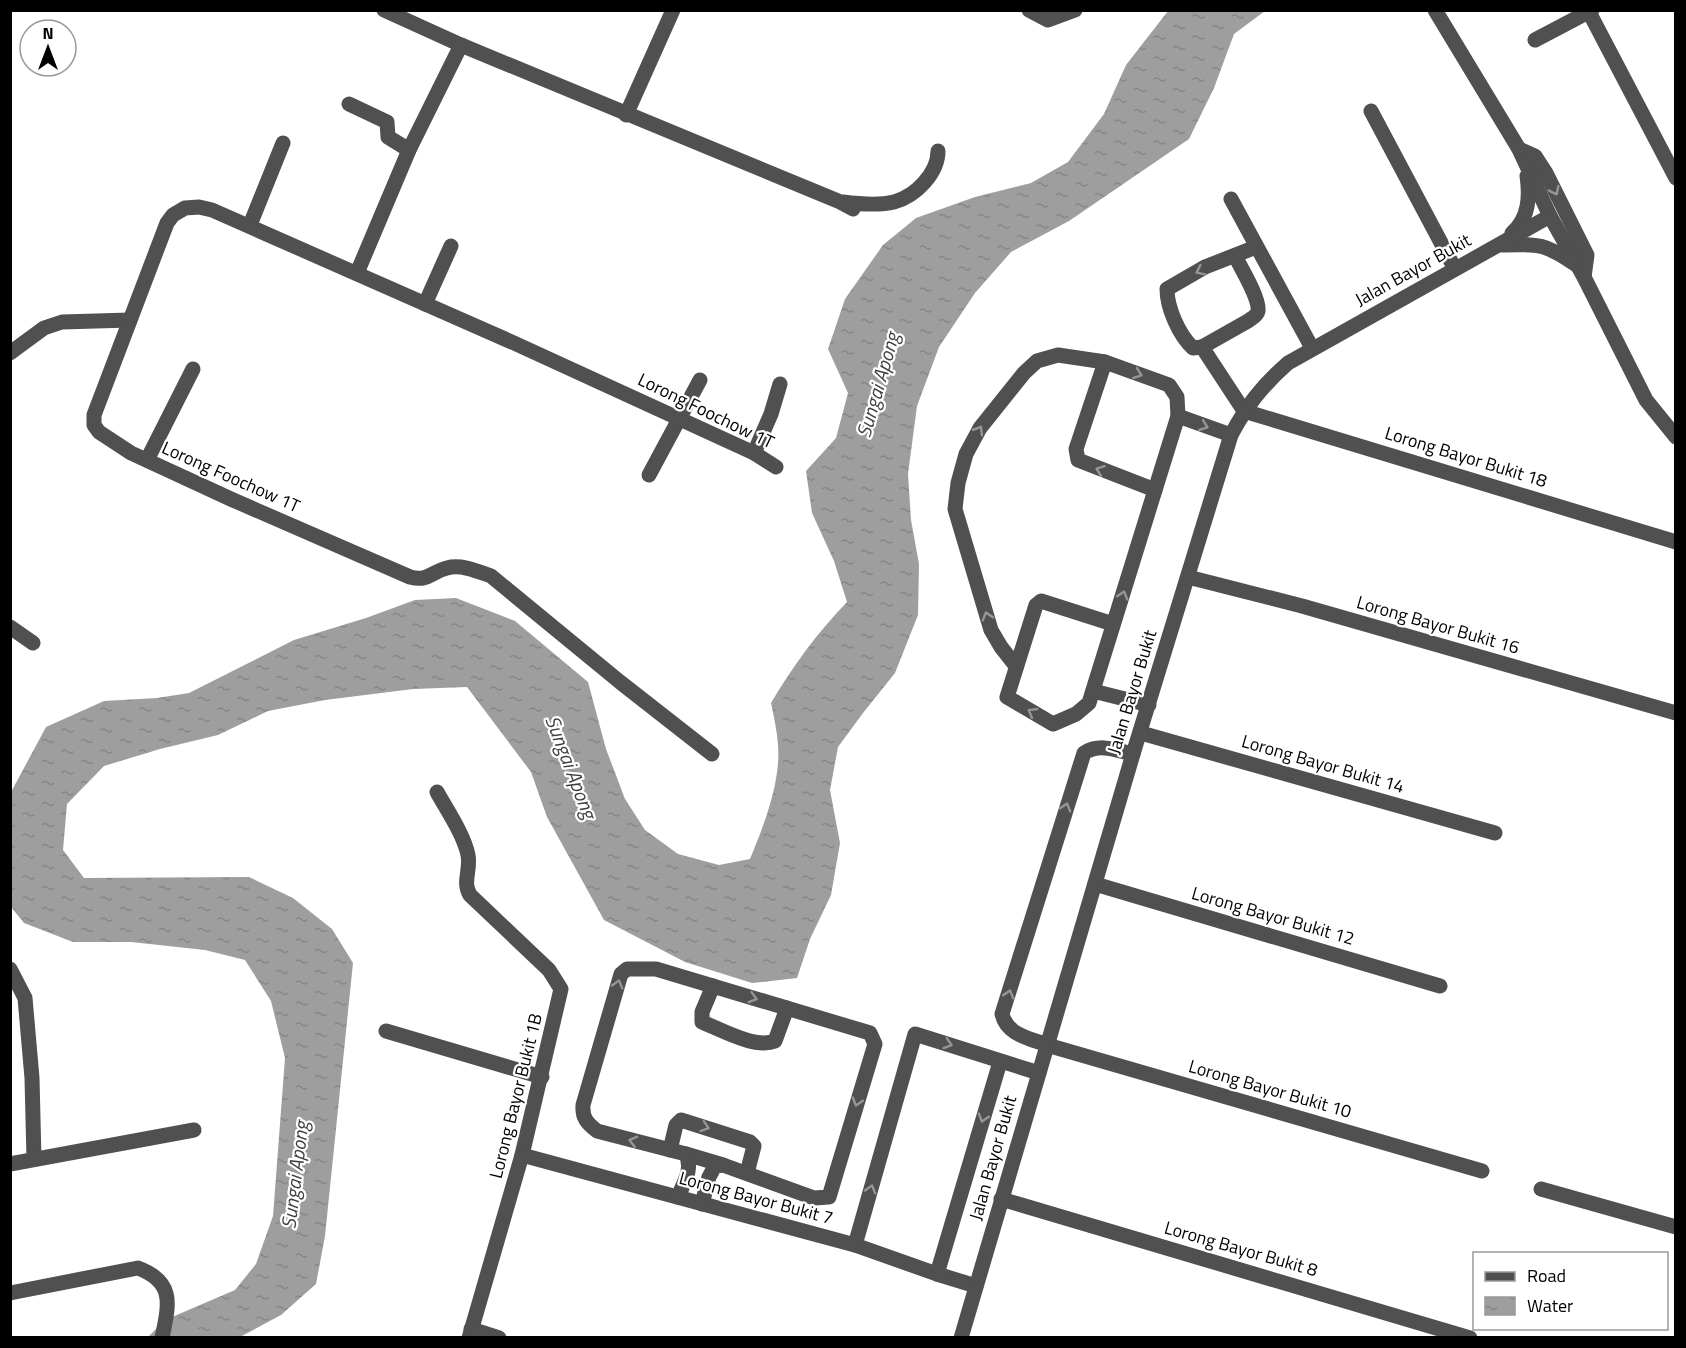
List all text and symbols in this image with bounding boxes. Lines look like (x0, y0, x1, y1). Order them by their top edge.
north arrow (18, 18, 78, 78)
text: N (42, 21, 54, 45)
one-way arrow (1548, 185, 1560, 196)
street label: Jalan Bayor Bukit (1350, 226, 1476, 313)
one-way arrow (1195, 263, 1206, 275)
water label: Sungai Apong (848, 326, 908, 441)
street label: Lorong Foochow 1T (633, 366, 779, 456)
one-way arrow (1132, 367, 1143, 380)
one-way arrow (1198, 418, 1209, 431)
street label: Lorong Bayor Bukit 18 (1382, 419, 1551, 494)
one-way arrow (972, 426, 984, 436)
street label: Lorong Foochow 1T (158, 434, 305, 519)
one-way arrow (1095, 464, 1106, 477)
street label: Lorong Bayor Bukit 16 (1353, 588, 1523, 661)
one-way arrow (1116, 590, 1128, 601)
one-way arrow (981, 611, 994, 622)
street label: Jalan Bayor Bukit (1100, 626, 1163, 757)
one-way arrow (1028, 708, 1038, 719)
water label: Sungai Apong (538, 711, 606, 825)
street label: Lorong Bayor Bukit 14 (1238, 727, 1408, 800)
one-way arrow (1059, 802, 1071, 813)
street label: Lorong Bayor Bukit 12 (1188, 879, 1358, 952)
one-way arrow (611, 979, 623, 990)
one-way arrow (1002, 989, 1014, 1000)
one-way arrow (747, 991, 758, 1003)
street label: Lorong Bayor Bukit 1B (482, 1010, 549, 1181)
one-way arrow (942, 1037, 953, 1050)
street label: Lorong Bayor Bukit 10 (1185, 1052, 1355, 1125)
street label: Jalan Bayor Bukit (962, 1092, 1023, 1223)
one-way arrow (852, 1096, 864, 1106)
one-way arrow (978, 1112, 990, 1123)
water label: Sungai Apong (273, 1117, 317, 1230)
one-way arrow (699, 1120, 710, 1133)
one-way arrow (628, 1135, 638, 1148)
street label: Lorong Bayor Bukit 7 (676, 1164, 836, 1231)
one-way arrow (864, 1184, 876, 1195)
street label: Lorong Bayor Bukit 8 (1161, 1214, 1321, 1283)
legend (1473, 1252, 1668, 1330)
text: Road (1527, 1262, 1566, 1289)
text: Water (1527, 1292, 1573, 1319)

